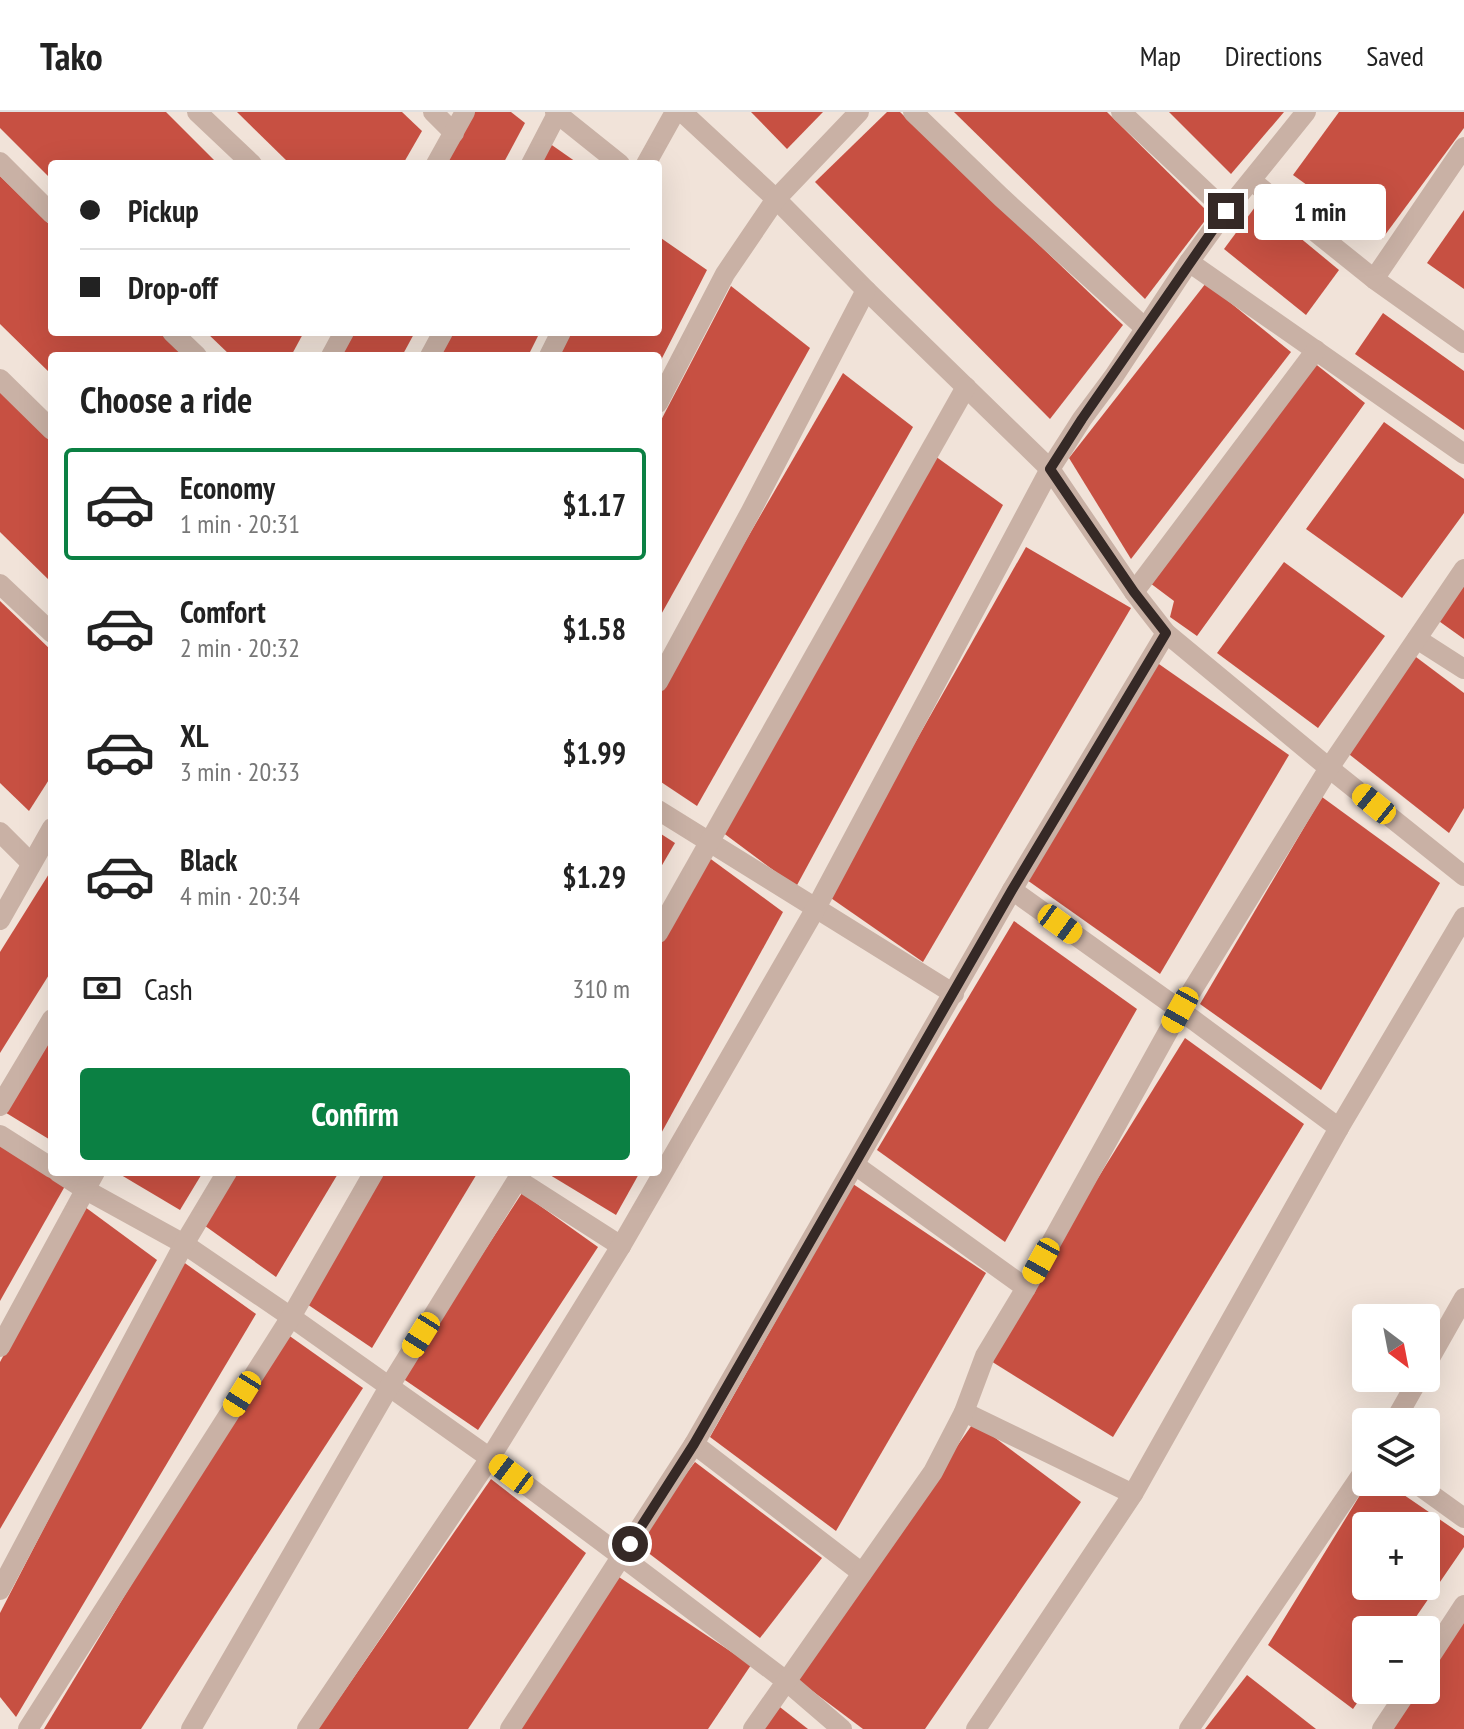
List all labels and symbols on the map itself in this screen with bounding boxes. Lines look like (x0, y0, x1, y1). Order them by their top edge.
callout: 1 min (1254, 183, 1386, 239)
route end (1208, 193, 1244, 229)
car (1348, 780, 1400, 828)
car (1034, 900, 1086, 948)
car (1158, 983, 1202, 1037)
car (1019, 1234, 1063, 1288)
north arrow (1352, 1304, 1440, 1392)
car (398, 1308, 444, 1362)
car (219, 1367, 265, 1421)
car (485, 1450, 537, 1498)
route start (612, 1526, 648, 1562)

